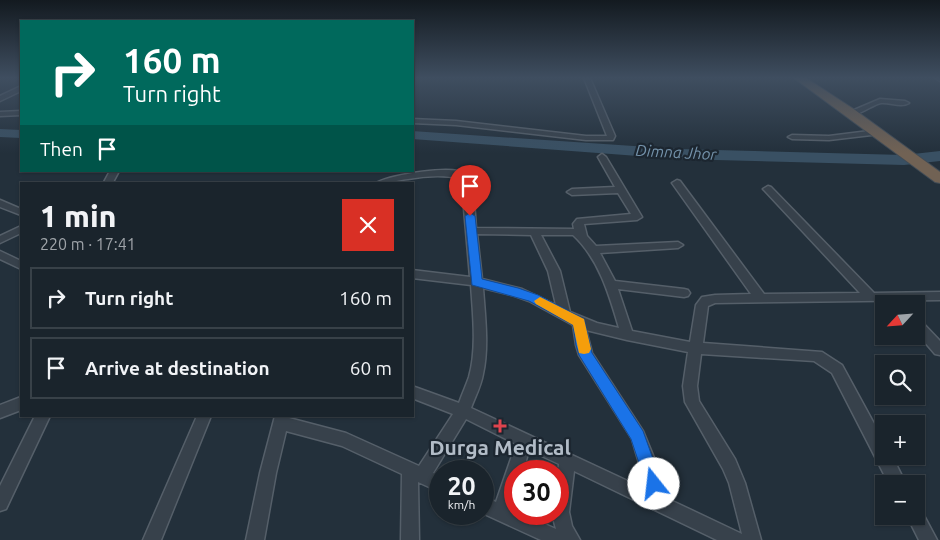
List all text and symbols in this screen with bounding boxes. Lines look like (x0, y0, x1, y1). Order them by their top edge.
icon: right (40, 40, 105, 105)
text: 160 m (123, 40, 221, 80)
text: Turn right (123, 81, 221, 106)
icon: arrive (93, 135, 121, 163)
text: Then (40, 138, 83, 160)
water label: Dimna Jhor (635, 141, 718, 163)
pin (449, 165, 491, 216)
icon: arrive (456, 172, 484, 200)
text: 1 min (40, 199, 116, 233)
button: close (342, 199, 394, 251)
text: 220 m · 17:41 (40, 235, 136, 253)
icon: right (42, 284, 70, 312)
text: Turn right (85, 287, 173, 309)
text: 160 m (339, 287, 392, 309)
north arrow (875, 295, 925, 345)
map controls (875, 295, 925, 525)
icon: arrive (42, 354, 70, 382)
button: search (875, 355, 925, 405)
text: Arrive at destination (85, 357, 270, 379)
text: 60 m (350, 357, 392, 379)
button: + (875, 415, 925, 465)
marker: Durga Medical (494, 420, 506, 432)
place label: Durga Medical (429, 435, 571, 459)
position arrow (627, 457, 679, 509)
speed limit sign: 30 (504, 460, 569, 525)
text: 20 (447, 472, 476, 500)
button: − (875, 475, 925, 525)
text: km/h (448, 498, 475, 511)

